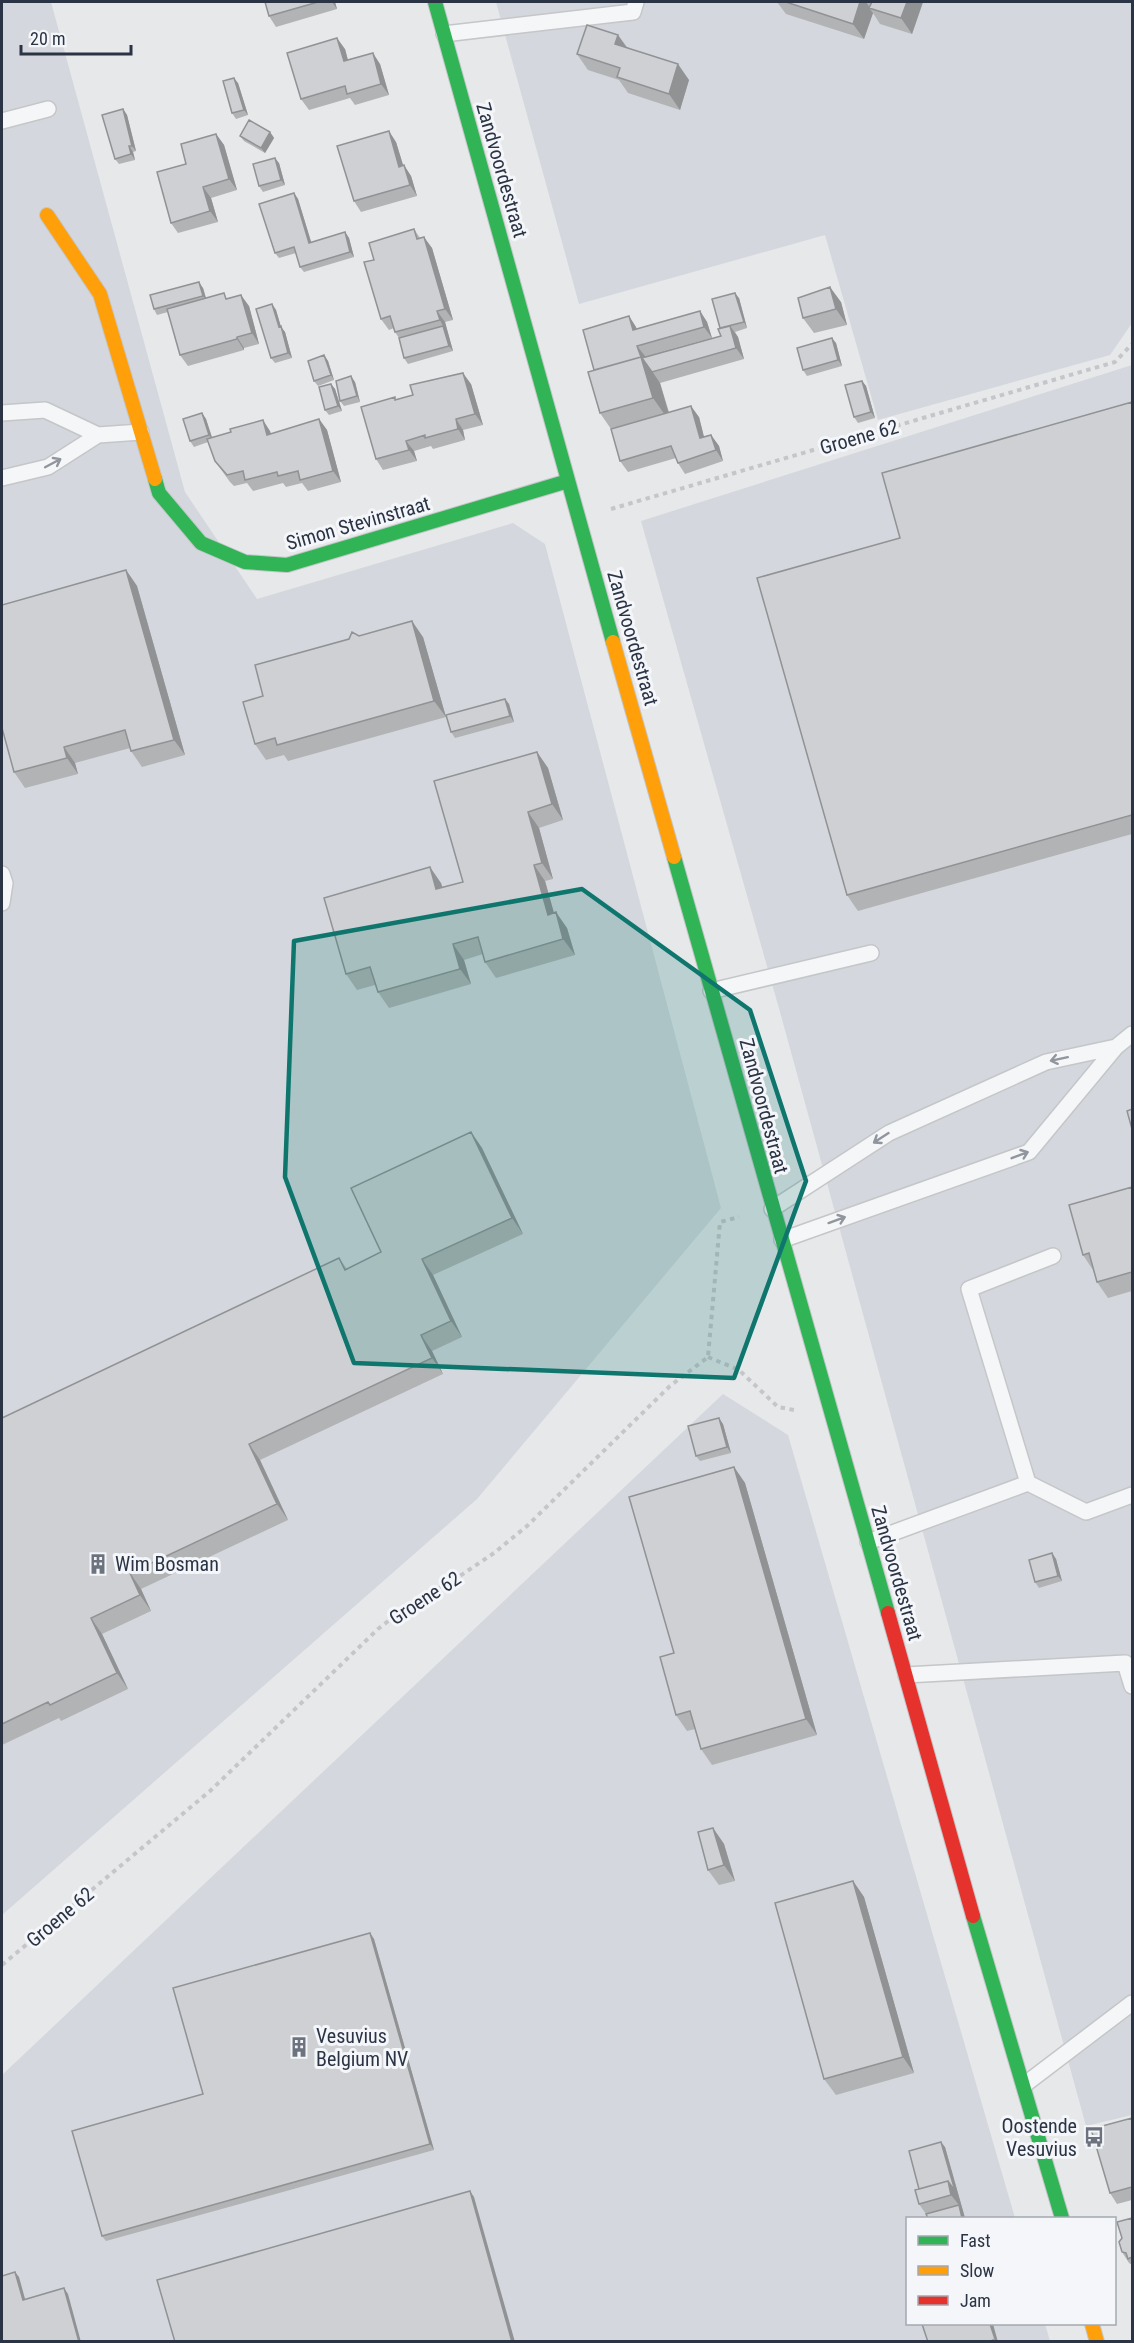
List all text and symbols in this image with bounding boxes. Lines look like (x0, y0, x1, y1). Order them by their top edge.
scale bar (21, 18, 130, 56)
text: 20 m (30, 28, 65, 49)
street label: Zandvoordestraat (471, 100, 533, 240)
street label: Groene 62 (817, 414, 901, 460)
one-way arrow (43, 457, 61, 468)
street label: Simon Stevinstraat (283, 491, 433, 555)
street label: Zandvoordestraat (602, 568, 664, 708)
street label: Zandvoordestraat (734, 1036, 794, 1176)
one-way arrow (1049, 1054, 1069, 1065)
one-way arrow (873, 1133, 890, 1145)
one-way arrow (1010, 1148, 1029, 1159)
one-way arrow (827, 1214, 846, 1225)
street label: Zandvoordestraat (866, 1503, 928, 1643)
building icon: Wim Bosman (86, 1552, 110, 1576)
place label: Wim Bosman (115, 1552, 219, 1576)
street label: Groene 62 (385, 1566, 465, 1630)
street label: Groene 62 (21, 1882, 99, 1952)
place label: Vesuvius Belgium NV (316, 2024, 408, 2071)
building icon: Vesuvius Belgium NV (287, 2035, 311, 2059)
place label: Oostende Vesuvius (1002, 2114, 1077, 2161)
bus stop icon: Oostende Vesuvius (1082, 2125, 1106, 2149)
legend (906, 2217, 1116, 2325)
text: Fast (960, 2230, 991, 2251)
text: Slow (960, 2260, 995, 2281)
text: Jam (960, 2290, 991, 2311)

